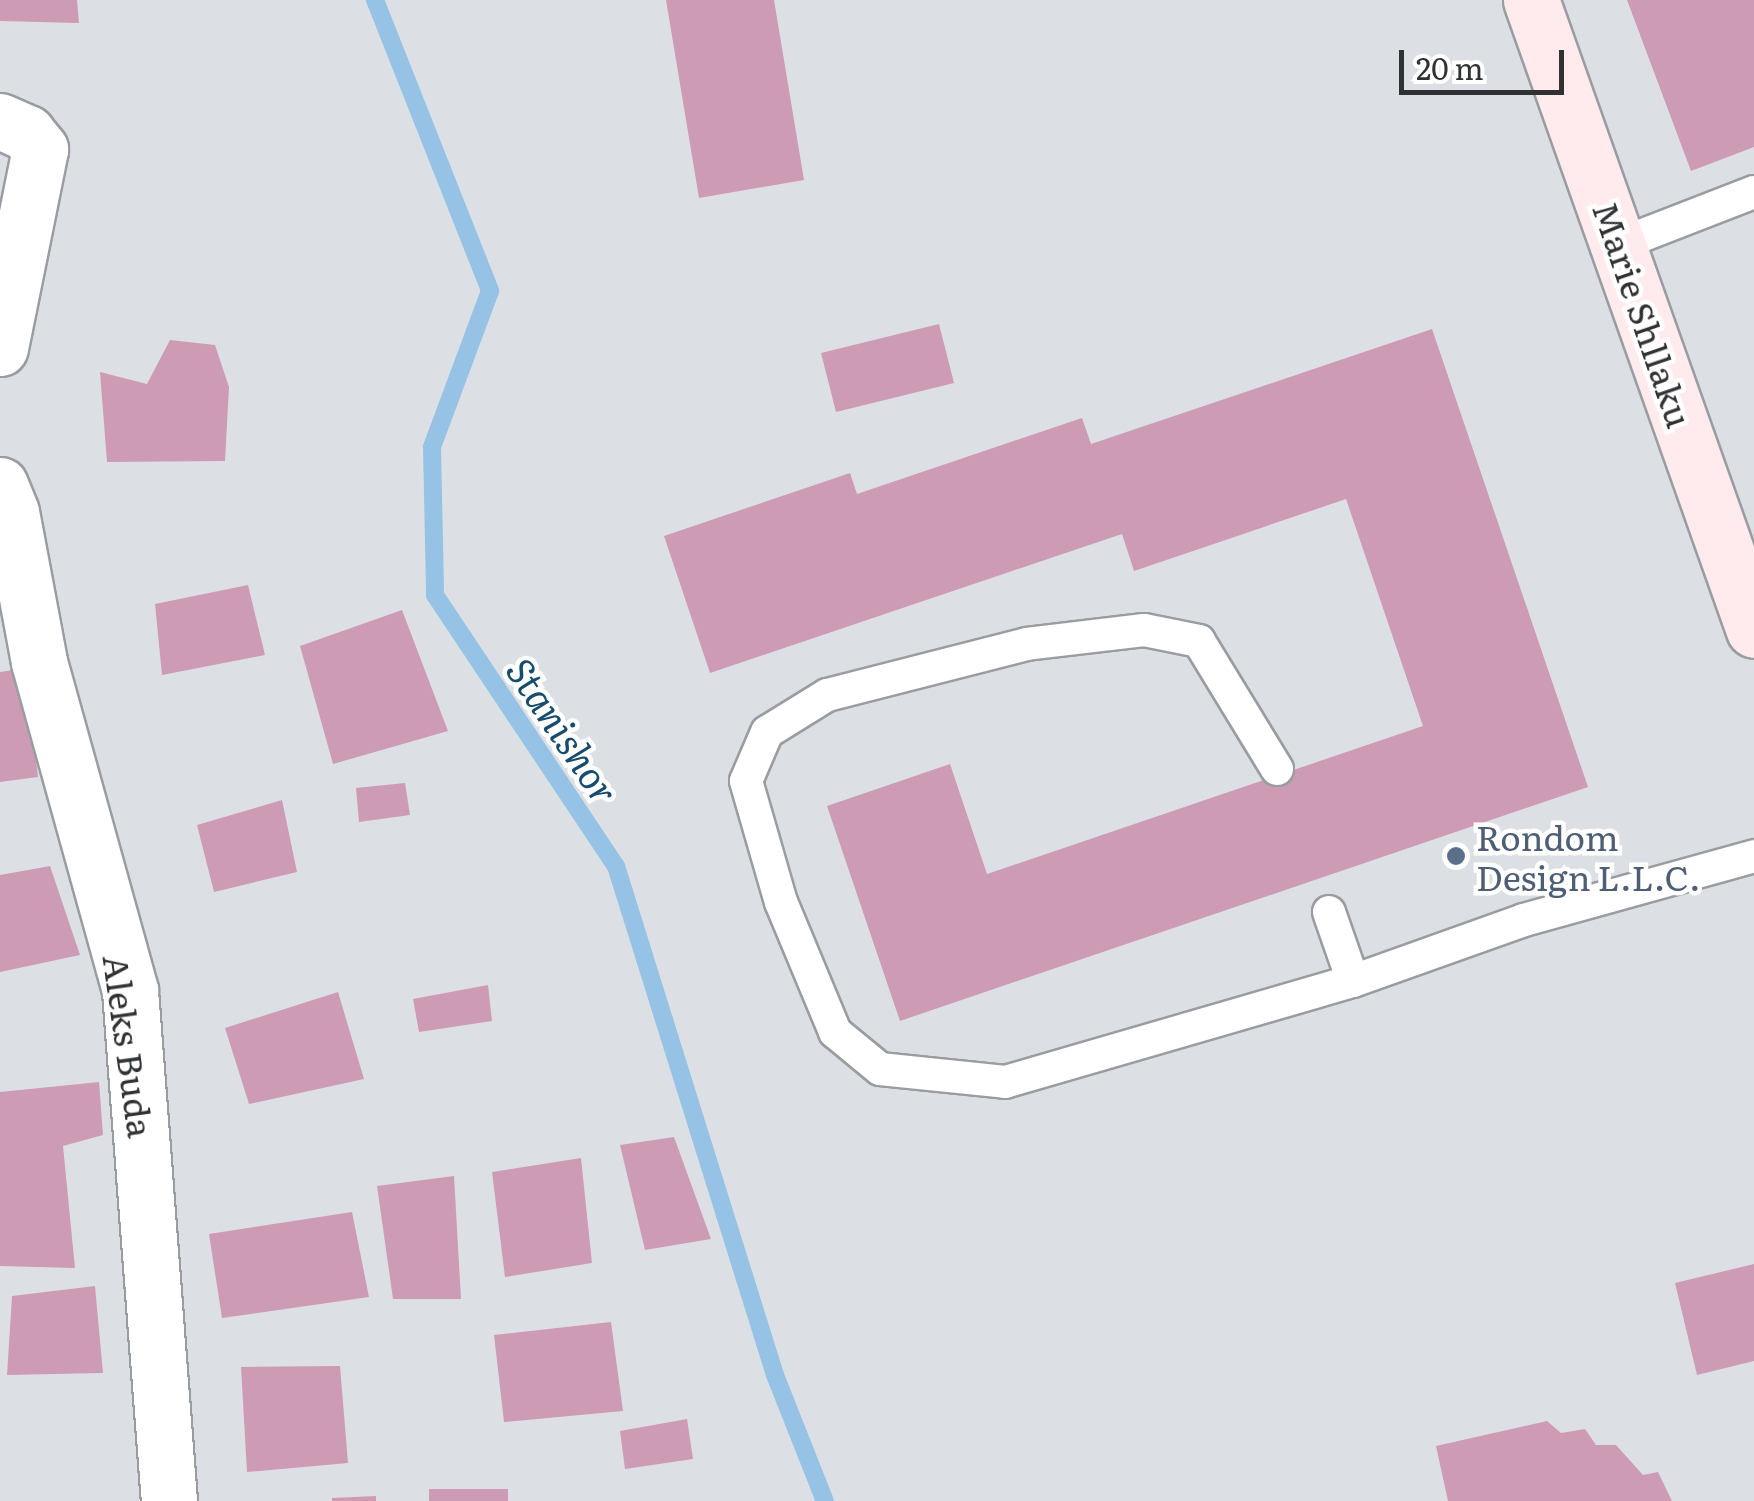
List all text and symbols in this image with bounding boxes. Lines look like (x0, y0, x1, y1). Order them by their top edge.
scale bar (1404, 30, 1569, 92)
text: 20 m (1416, 45, 1484, 89)
street label: Marie Shllaku (1586, 196, 1702, 432)
water label: Stanishor (499, 649, 629, 811)
place label: Rondom Design L.L.C. (1476, 815, 1701, 897)
marker: Rondom Design L.L.C. (1445, 845, 1467, 867)
street label: Aleks Buda (96, 952, 164, 1140)

